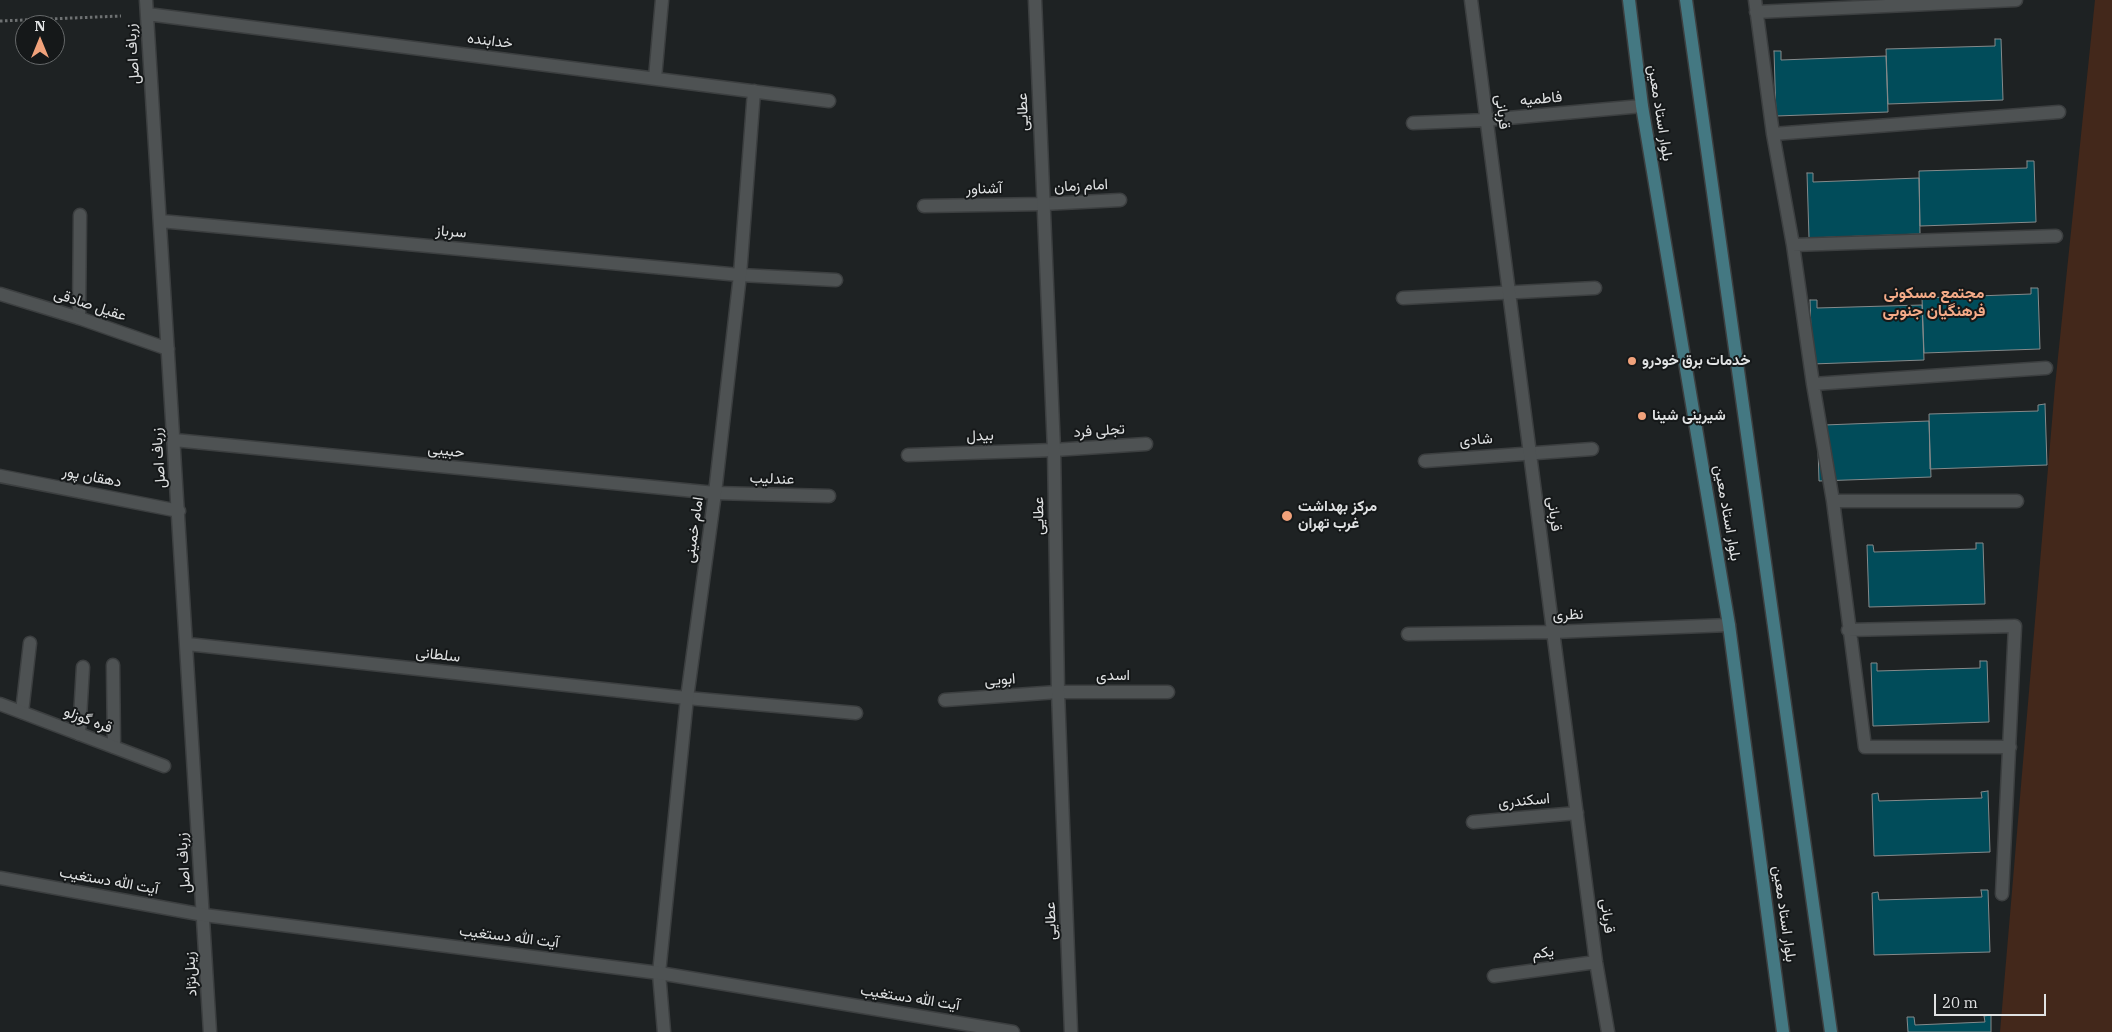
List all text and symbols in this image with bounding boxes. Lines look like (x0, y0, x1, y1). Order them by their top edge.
north arrow (15, 15, 65, 65)
text: N (34, 17, 46, 35)
street label: زرباف اصل (122, 23, 144, 85)
street label: خدابنده (466, 29, 514, 53)
street label: بلوار استاد معین (1644, 64, 1676, 162)
street label: فاطمیه (1519, 88, 1563, 110)
street label: عطایی (1013, 93, 1033, 131)
street label: قربانی (1491, 94, 1513, 130)
street label: امام زمان (1054, 176, 1108, 196)
street label: آشناور (966, 180, 1002, 198)
street label: سرباز (435, 222, 467, 242)
district label: مجتمع مسکونی فرهنگیان جنوبی (1883, 283, 1985, 321)
street label: عقیل صادقی (52, 285, 128, 325)
place label: خدمات برق خودرو (1642, 352, 1750, 370)
marker: خدمات برق خودرو (1626, 355, 1638, 367)
place label: شیرینی شینا (1652, 407, 1726, 425)
marker: شیرینی شینا (1636, 410, 1648, 422)
street label: تجلی فرد (1073, 420, 1125, 442)
street label: زرباف اصل (148, 427, 170, 489)
street label: بیدل (966, 427, 994, 445)
street label: شادی (1459, 430, 1493, 450)
street label: حبیبی (427, 440, 465, 462)
street label: دهقان پور (61, 462, 123, 492)
street label: بلوار استاد معین (1710, 464, 1744, 562)
street label: عندلیب (749, 469, 795, 489)
street label: امام خمینی (680, 496, 708, 564)
street label: قربانی (1543, 496, 1565, 532)
street label: عطایی (1030, 497, 1048, 535)
place label: مرکز بهداشت غرب تهران (1298, 498, 1377, 533)
marker: مرکز بهداشت غرب تهران (1280, 509, 1294, 523)
street label: نظری (1552, 605, 1584, 625)
street label: سلطانی (415, 644, 461, 666)
street label: اسدی (1096, 667, 1130, 685)
street label: ابویی (984, 670, 1016, 690)
street label: قره گوزلو (61, 703, 115, 737)
street label: اسکندری (1497, 790, 1551, 812)
street label: زرباف اصل (173, 832, 195, 894)
street label: آیت الله دستغیب (58, 863, 160, 899)
street label: بلوار استاد معین (1768, 865, 1800, 963)
street label: قربانی (1596, 898, 1618, 934)
street label: عطایی (1041, 902, 1061, 940)
street label: آیت الله دستغیب (458, 922, 560, 952)
street label: یکم (1531, 943, 1555, 963)
street label: زینل‌نژاد (181, 951, 201, 997)
street label: آیت الله دستغیب (859, 981, 961, 1015)
scale bar (1937, 984, 2050, 1016)
text: 20 m (1942, 993, 1978, 1012)

